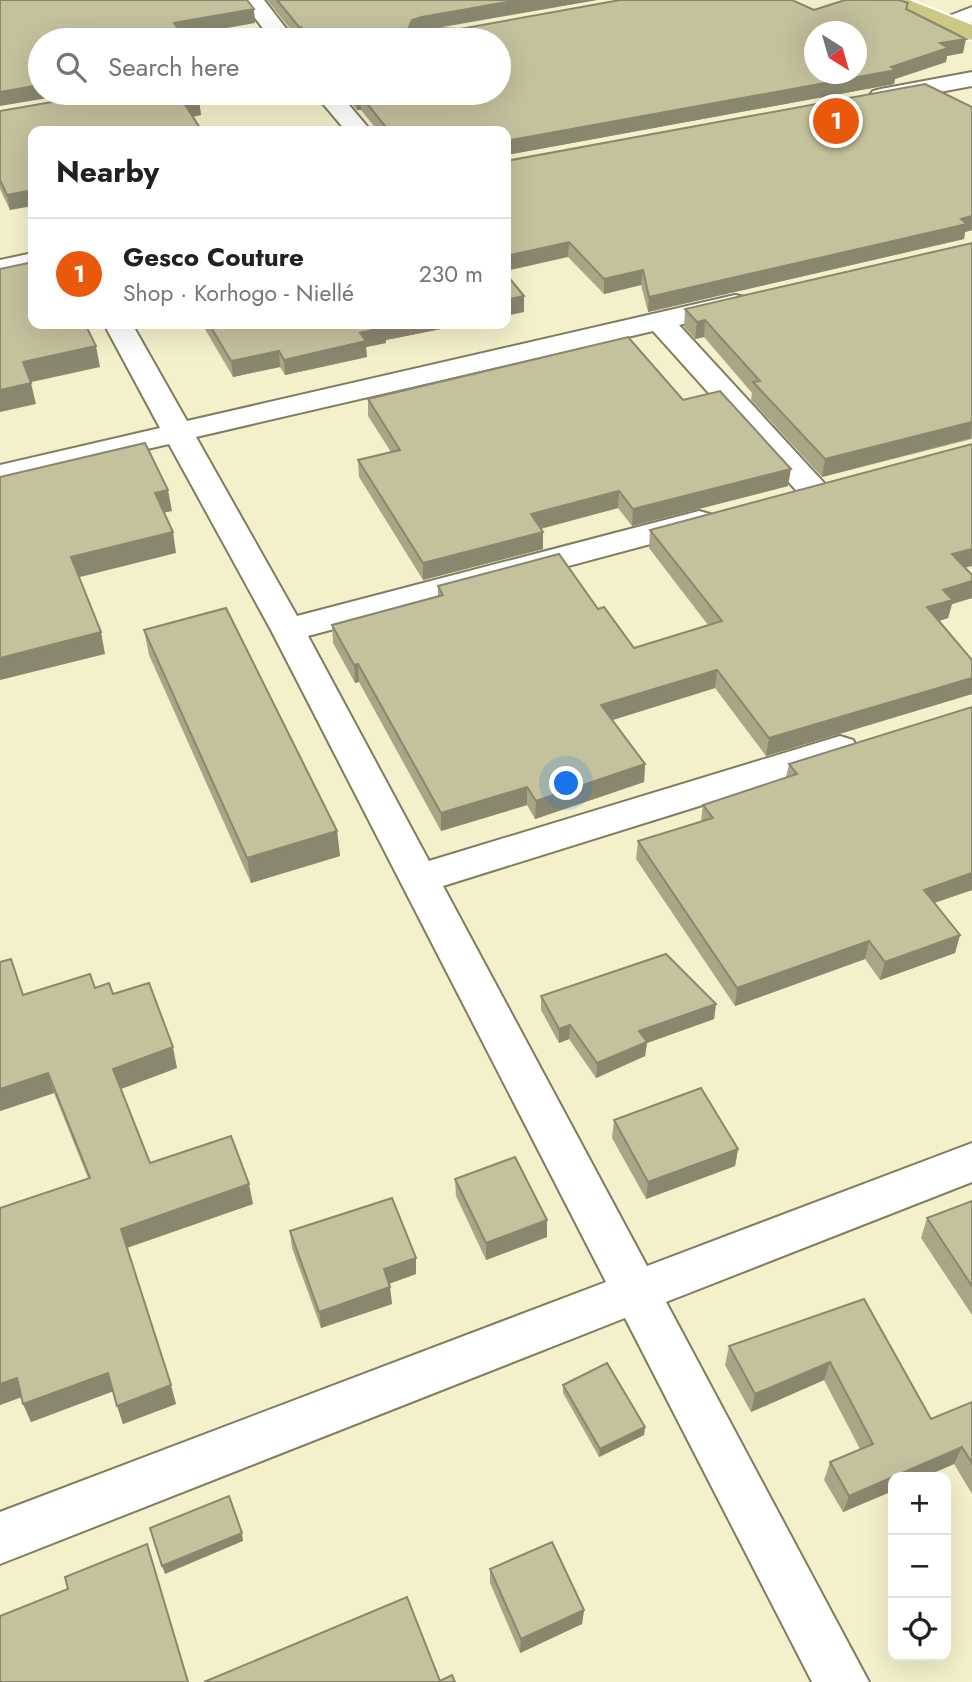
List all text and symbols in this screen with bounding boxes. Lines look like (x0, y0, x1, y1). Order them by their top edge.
north arrow (804, 21, 867, 84)
search box (28, 28, 511, 105)
icon: search (52, 48, 90, 86)
text: Search here (108, 48, 240, 86)
pin: 1 (813, 95, 859, 147)
text: Nearby (56, 150, 159, 193)
text: Gesco Couture (123, 238, 304, 276)
text: 1 (73, 257, 85, 291)
text: 230 m (419, 257, 483, 291)
text: Shop · Korhogo - Niellé (123, 276, 354, 310)
your location (549, 766, 583, 800)
map controls (888, 1472, 951, 1661)
button: + (888, 1472, 951, 1535)
button: − (888, 1535, 951, 1598)
button: locate (888, 1598, 951, 1661)

